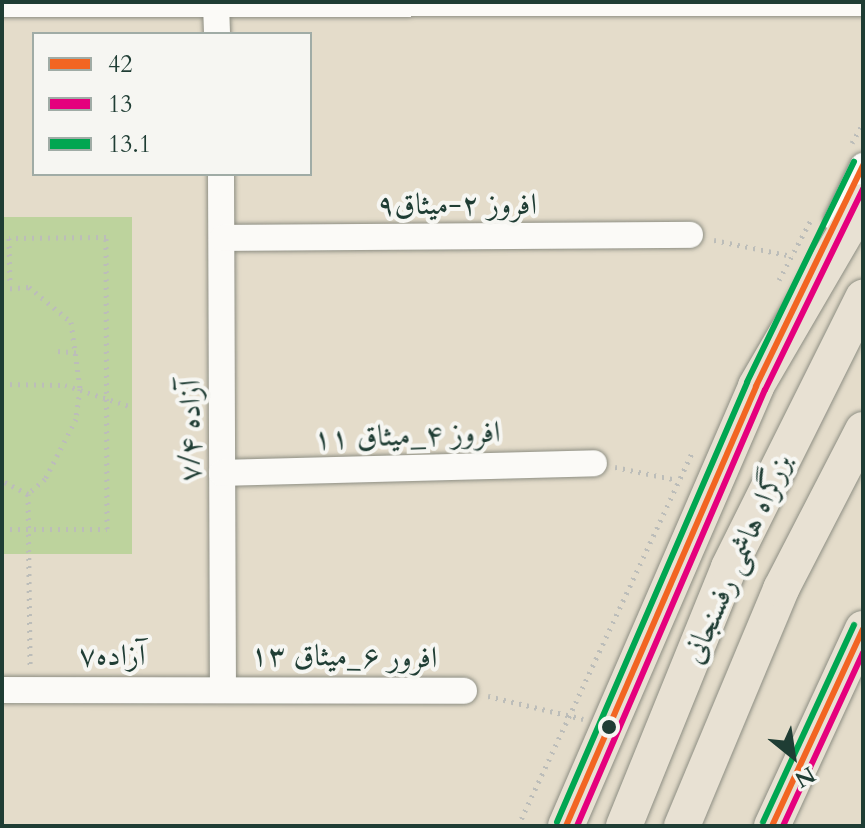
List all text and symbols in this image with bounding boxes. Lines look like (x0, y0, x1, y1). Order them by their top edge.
legend (32, 32, 312, 176)
text: 42 (108, 48, 133, 81)
text: 13 (108, 88, 133, 121)
text: 13.1 (108, 128, 151, 161)
street label: افروز ۲-میثاق۹ (377, 187, 537, 223)
street label: آزاده ۷/۴ (173, 380, 209, 482)
street label: افروز ۴_میثاق ۱۱ (313, 415, 501, 457)
street label: بزرگراه هاشمی رفسنجانی (676, 449, 800, 669)
street label: افرور ۶_میثاق ۱۳ (250, 637, 438, 677)
street label: آزاده۷ (78, 638, 146, 674)
north arrow (753, 716, 833, 796)
unlabelled marker (601, 719, 617, 735)
text: N (789, 759, 821, 795)

